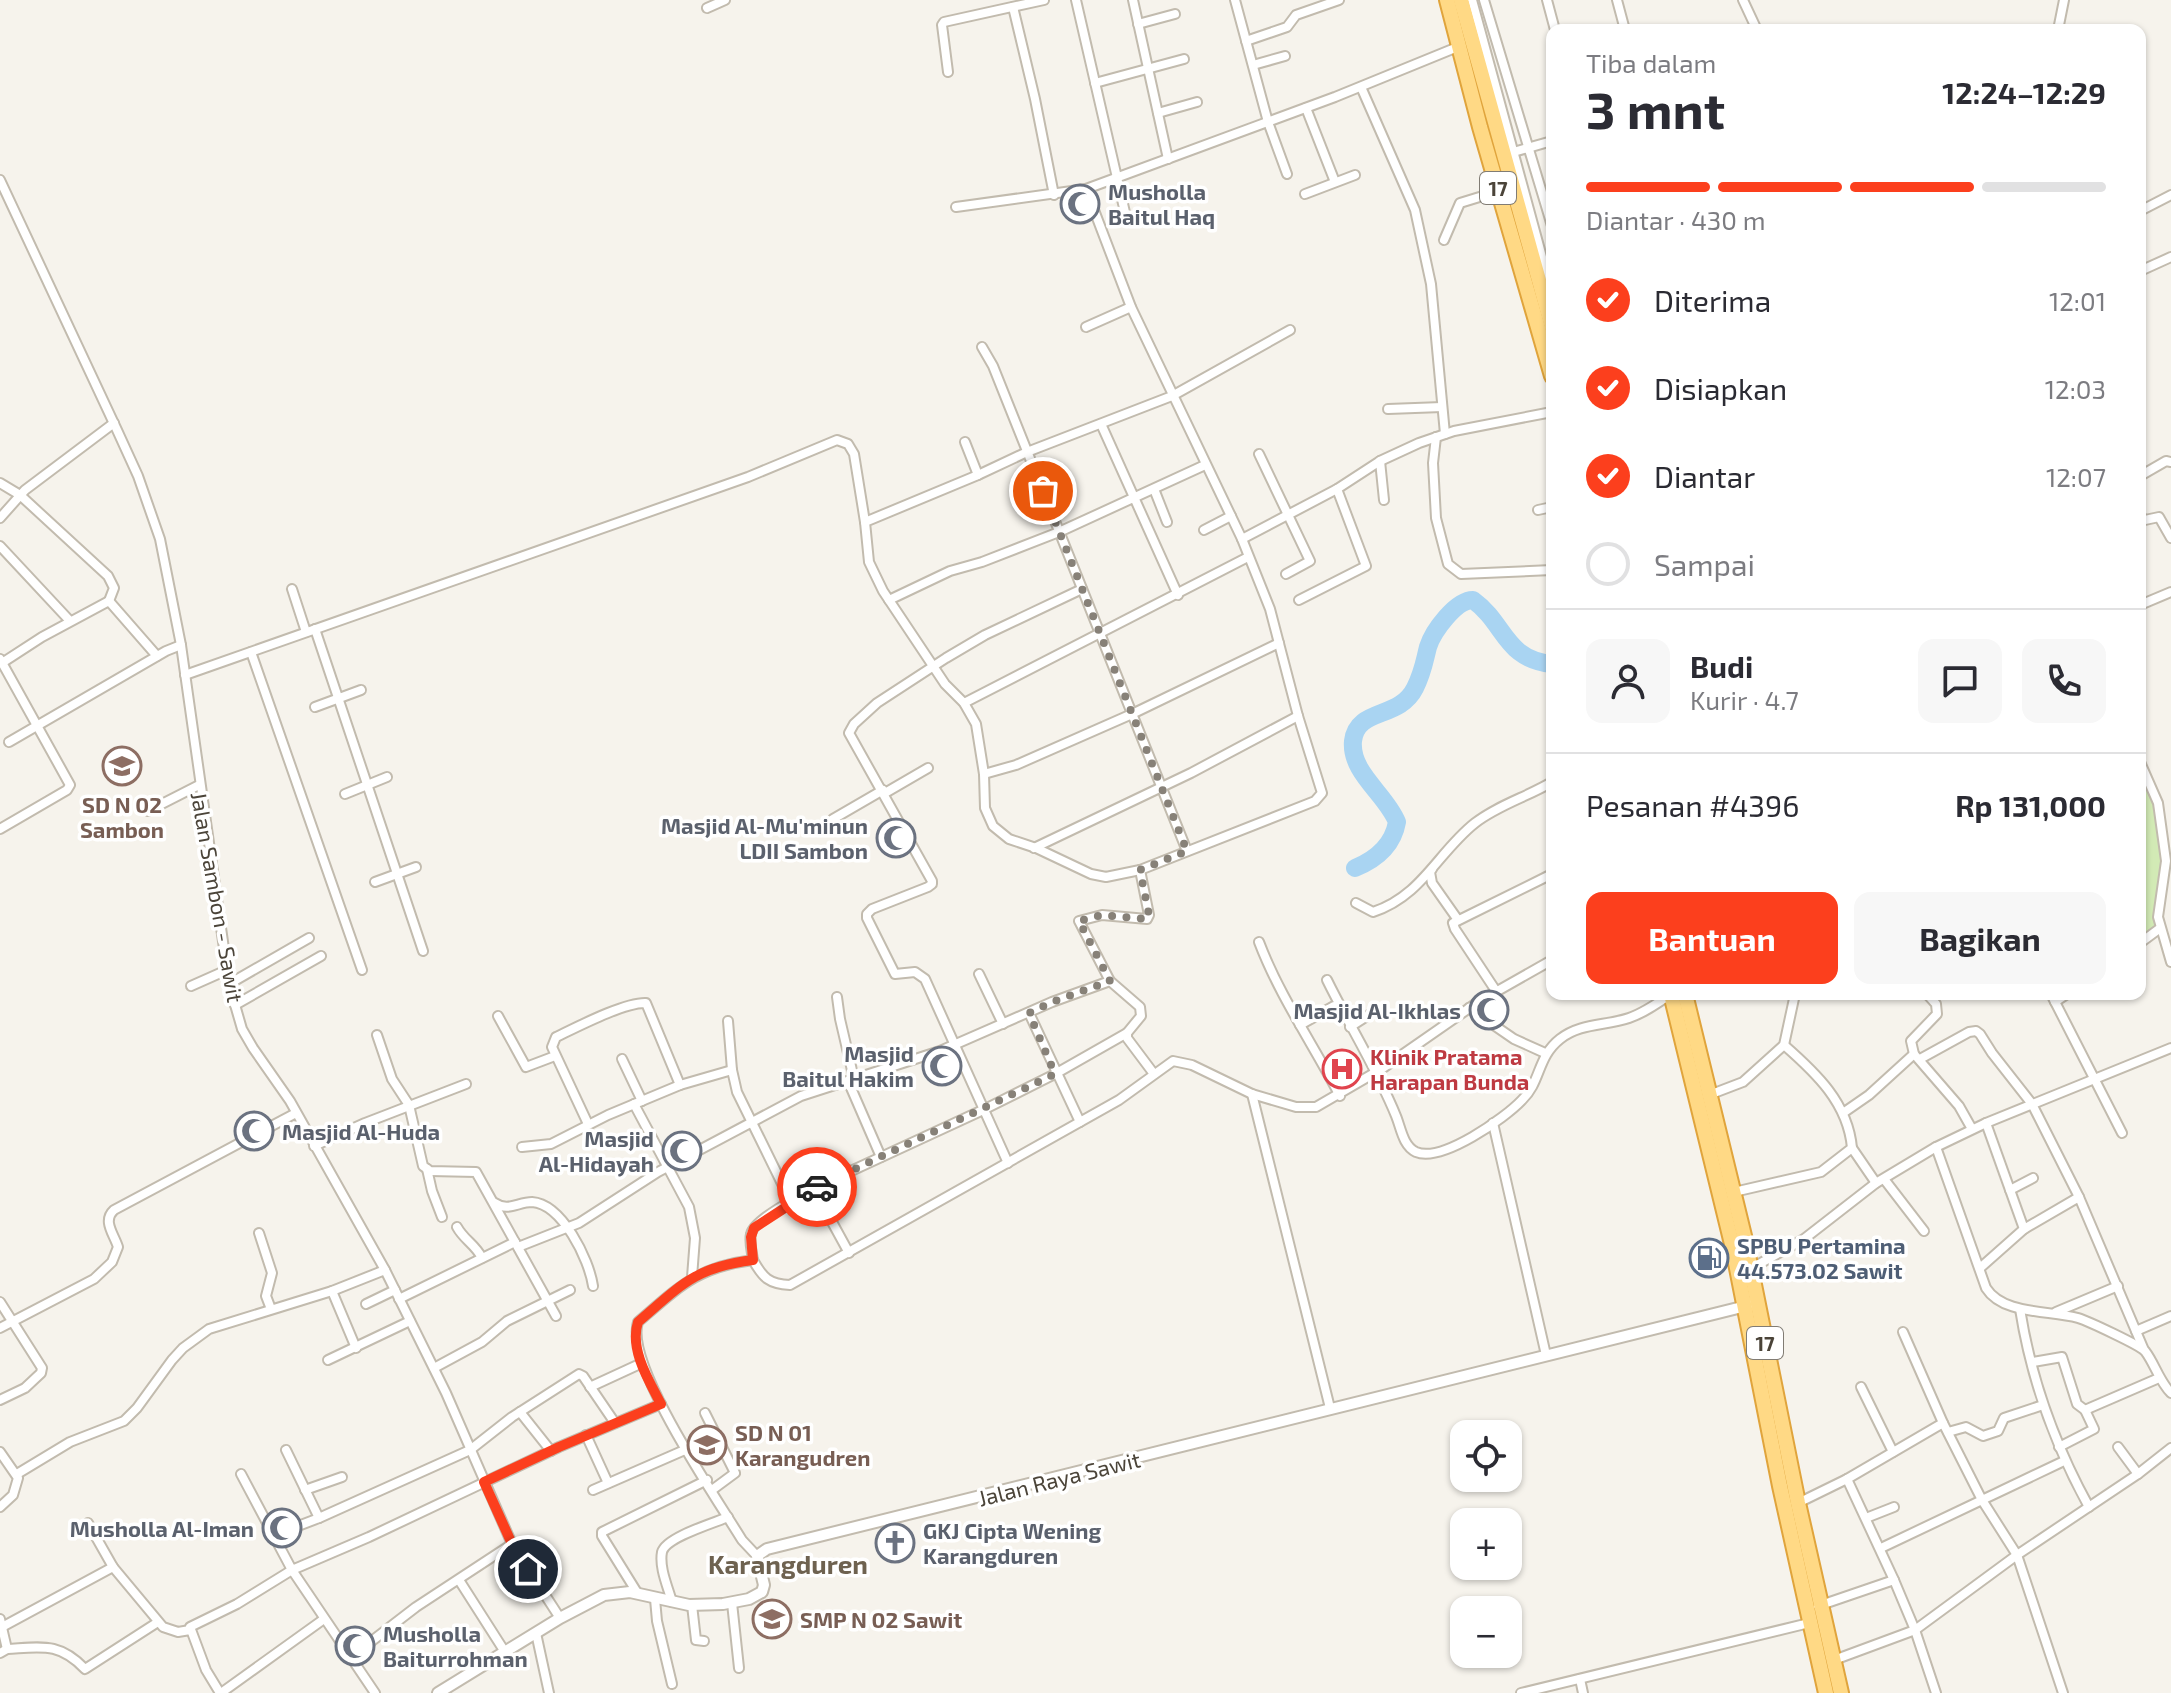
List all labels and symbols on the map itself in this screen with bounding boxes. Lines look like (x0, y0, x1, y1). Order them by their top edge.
road number: 17 (1480, 172, 1516, 204)
place label: Musholla Baitul Haq (1108, 178, 1215, 229)
mosque icon: Musholla Baitul Haq (1059, 183, 1101, 225)
pin (1009, 457, 1077, 525)
school or university icon: SD N 02 Sambon (101, 745, 143, 787)
street label: Jalan Sambon - Sawit (187, 790, 249, 1004)
place label: SD N 02 Sambon (80, 791, 164, 842)
place label: Masjid Al-Mu'minun LDII Sambon (661, 812, 868, 863)
mosque icon: Masjid Al-Mu'minun LDII Sambon (875, 817, 917, 859)
mosque icon: Masjid Al-Ikhlas (1468, 989, 1510, 1031)
place label: Masjid Al-Ikhlas (1293, 997, 1461, 1023)
place label: Masjid Baitul Hakim (782, 1040, 914, 1091)
place label: Klinik Pratama Harapan Bunda (1370, 1043, 1529, 1094)
mosque icon: Masjid Baitul Hakim (921, 1045, 963, 1087)
hospital icon: Klinik Pratama Harapan Bunda (1321, 1048, 1363, 1090)
mosque icon: Masjid Al-Huda (233, 1110, 275, 1152)
place label: Masjid Al-Huda (282, 1118, 440, 1144)
place label: Masjid Al-Hidayah (539, 1125, 654, 1177)
mosque icon: Masjid Al-Hidayah (661, 1130, 703, 1172)
courier (777, 1147, 857, 1227)
place label: SPBU Pertamina 44.573.02 Sawit (1737, 1232, 1906, 1283)
fuel station icon: SPBU Pertamina 44.573.02 Sawit (1688, 1237, 1730, 1279)
road number: 17 (1747, 1327, 1783, 1359)
place label: SD N 01 Karangudren (735, 1419, 870, 1470)
school or university icon: SD N 01 Karangudren (686, 1424, 728, 1466)
street label: Jalan Raya Sawit (975, 1445, 1143, 1511)
mosque icon: Musholla Al-Iman (261, 1507, 303, 1549)
place label: Musholla Al-Iman (70, 1515, 254, 1541)
place label: GKJ Cipta Wening Karangduren (923, 1517, 1102, 1568)
church icon: GKJ Cipta Wening Karangduren (874, 1522, 916, 1564)
pin (494, 1535, 562, 1603)
district label: Karangduren (708, 1548, 868, 1579)
school or university icon: SMP N 02 Sawit (751, 1598, 793, 1640)
place label: SMP N 02 Sawit (800, 1606, 962, 1632)
place label: Musholla Baiturrohman (383, 1620, 528, 1671)
mosque icon: Musholla Baiturrohman (334, 1625, 376, 1667)

